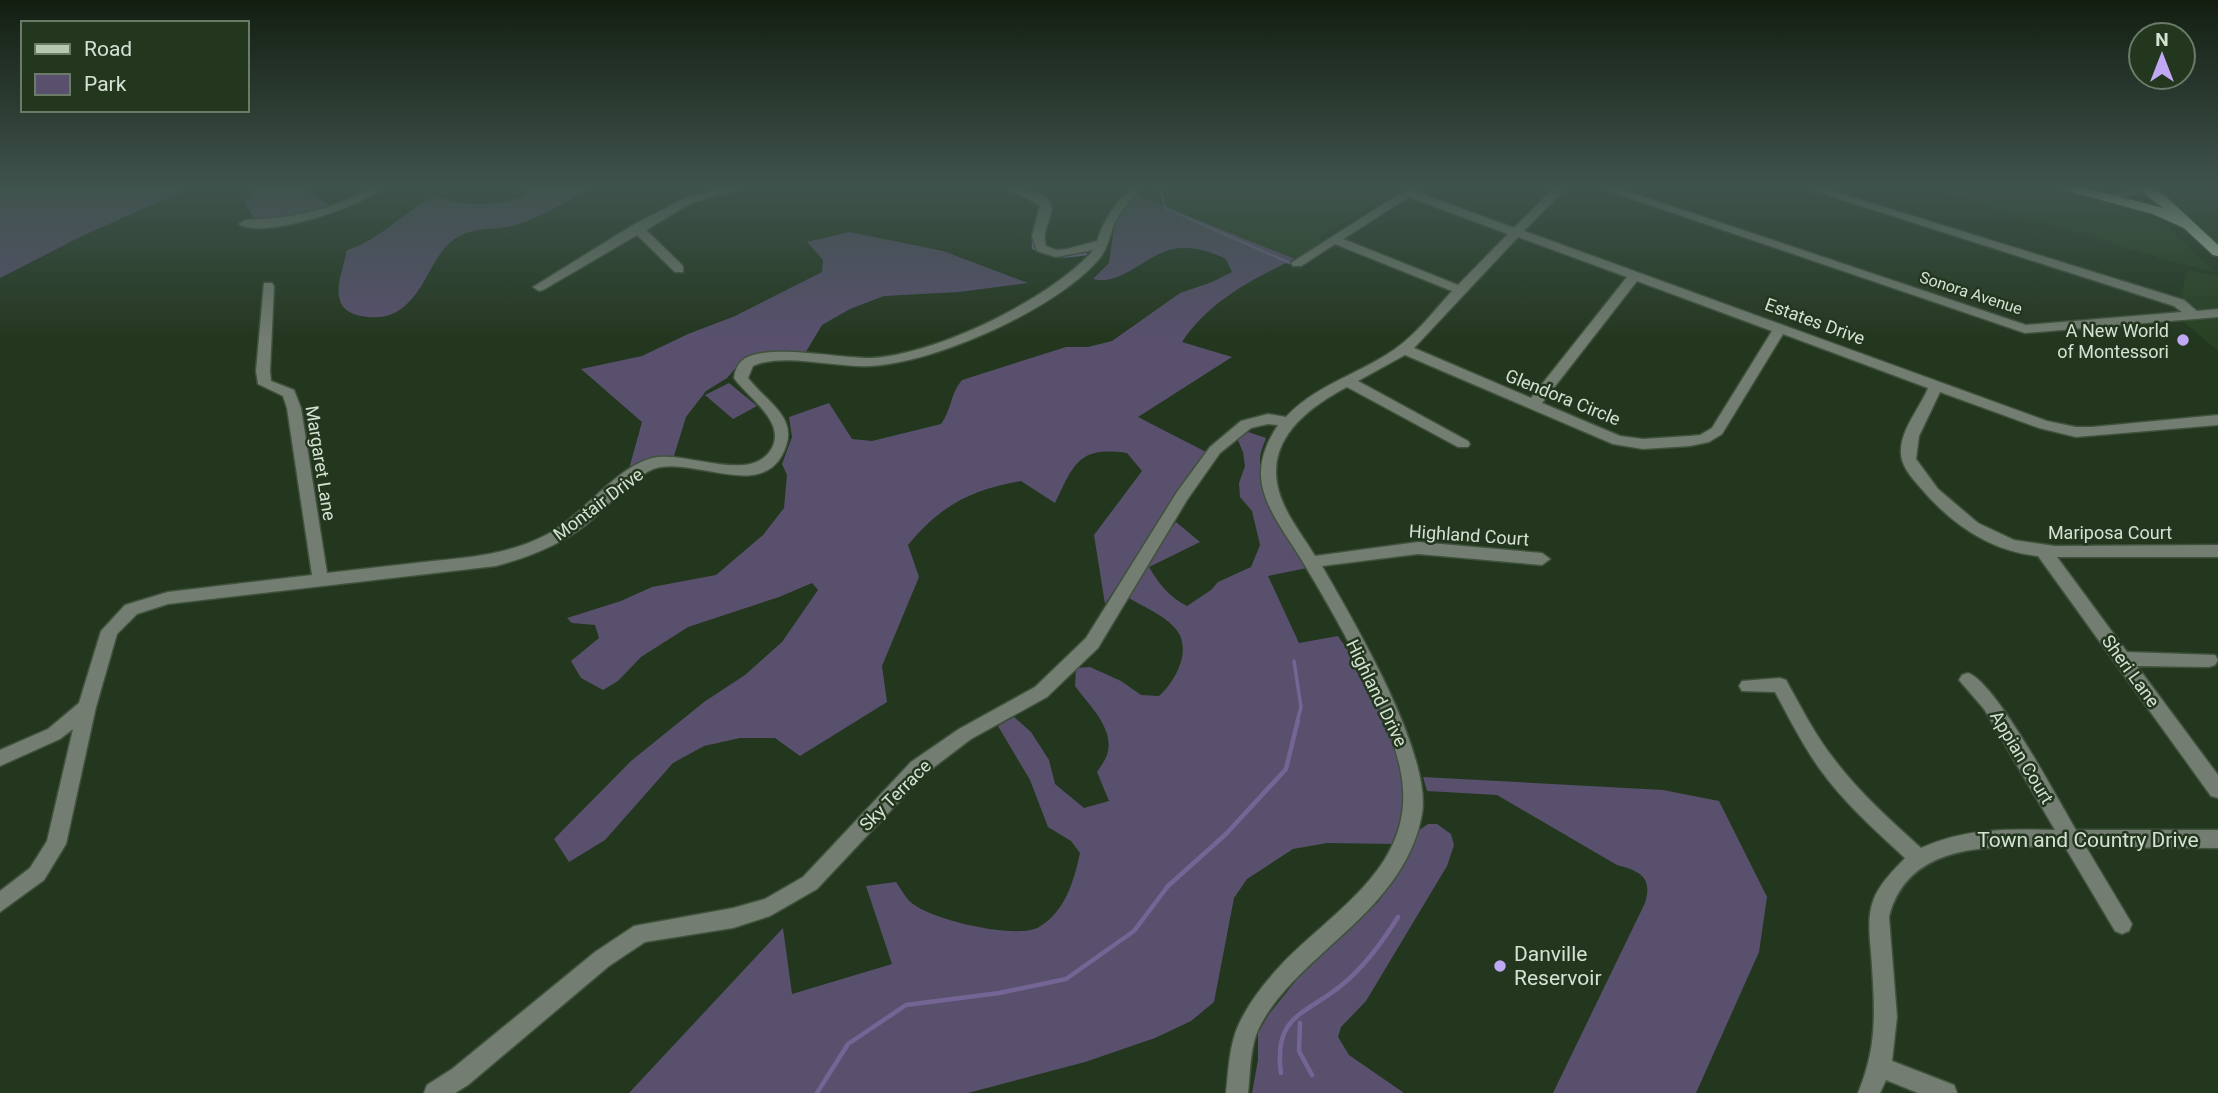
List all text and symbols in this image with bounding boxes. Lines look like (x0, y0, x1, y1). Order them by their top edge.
legend (21, 21, 248, 112)
north arrow (2127, 21, 2197, 91)
text: N (2155, 28, 2169, 51)
text: Road (84, 37, 132, 61)
text: Park (84, 72, 127, 96)
street label: Sonora Avenue (1917, 267, 2025, 319)
street label: Estates Drive (1762, 293, 1868, 349)
place label: A New World of Montessori (2057, 320, 2169, 362)
marker: A New World of Montessori (2175, 332, 2191, 348)
street label: Glendora Circle (1503, 364, 1623, 430)
street label: Margaret Lane (302, 404, 340, 522)
street label: Montair Drive (549, 463, 647, 545)
street label: Highland Court (1408, 520, 1530, 550)
street label: Mariposa Court (2048, 522, 2172, 543)
street label: Sheri Lane (2098, 631, 2164, 711)
street label: Highland Drive (1342, 636, 1412, 750)
street label: Appian Court (1986, 707, 2058, 807)
street label: Sky Terrace (855, 755, 935, 835)
street label: Town and Country Drive (1977, 828, 2199, 852)
place label: Danville Reservoir (1514, 942, 1602, 990)
marker: Danville Reservoir (1492, 958, 1508, 974)

